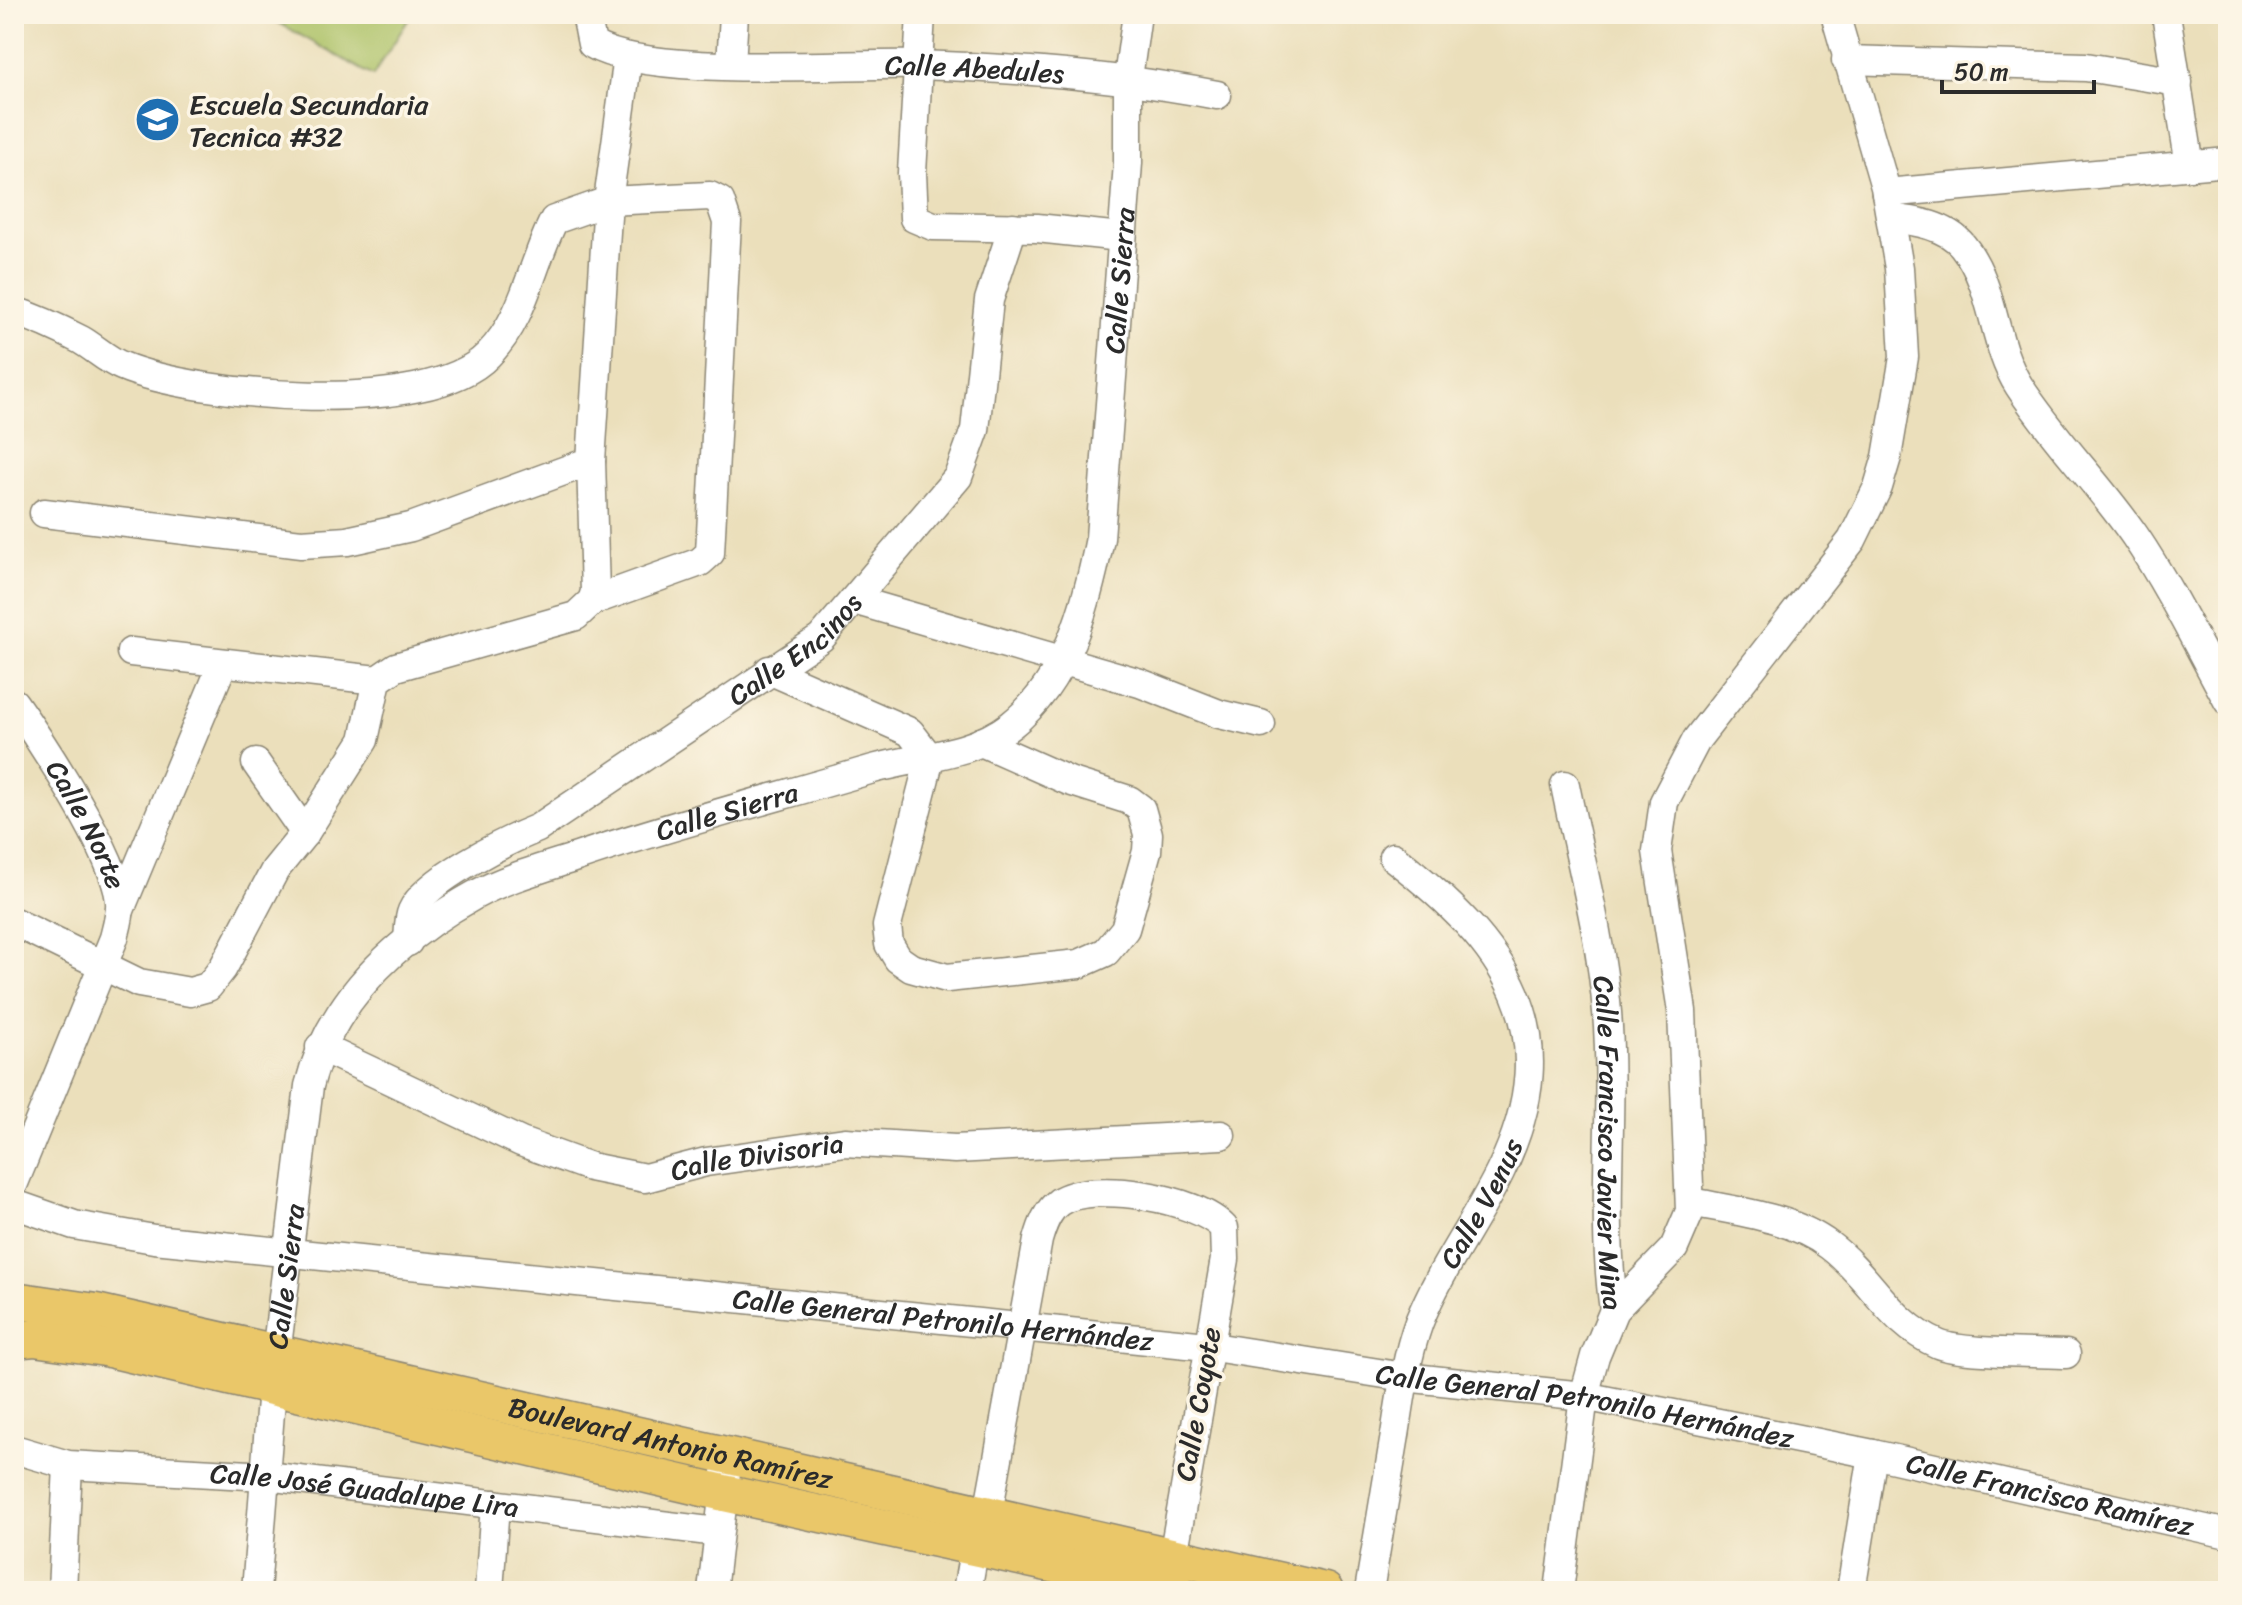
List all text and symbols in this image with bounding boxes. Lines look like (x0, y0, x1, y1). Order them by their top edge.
street label: Calle Abedules (885, 40, 1067, 98)
scale bar (1942, 44, 2094, 94)
text: 50 m (1954, 51, 2009, 93)
place label: Escuela Secundaria Tecnica #32 (189, 80, 429, 161)
school or university icon: Escuela Secundaria Tecnica #32 (134, 96, 182, 144)
street label: Calle Sierra (1089, 205, 1149, 355)
street label: Calle Encinos (717, 581, 875, 719)
street label: Calle Norte (33, 750, 141, 895)
street label: Calle Sierra (650, 767, 805, 855)
street label: Calle Francisco Javier Mina (1579, 973, 1638, 1313)
street label: Calle Divisoria (665, 1118, 847, 1195)
street label: Calle Venus (1426, 1131, 1537, 1278)
street label: Calle Sierra (252, 1200, 319, 1352)
street label: Calle General Petronilo Hernández (730, 1273, 1157, 1365)
street label: Calle Coyote (1160, 1323, 1236, 1485)
street label: Calle General Petronilo Hernández (1373, 1348, 1799, 1462)
street label: Boulevard Antonio Ramírez (503, 1382, 838, 1503)
street label: Calle Francisco Ramírez (1902, 1438, 2199, 1550)
street label: Calle José Guadalupe Lira (209, 1448, 522, 1532)

